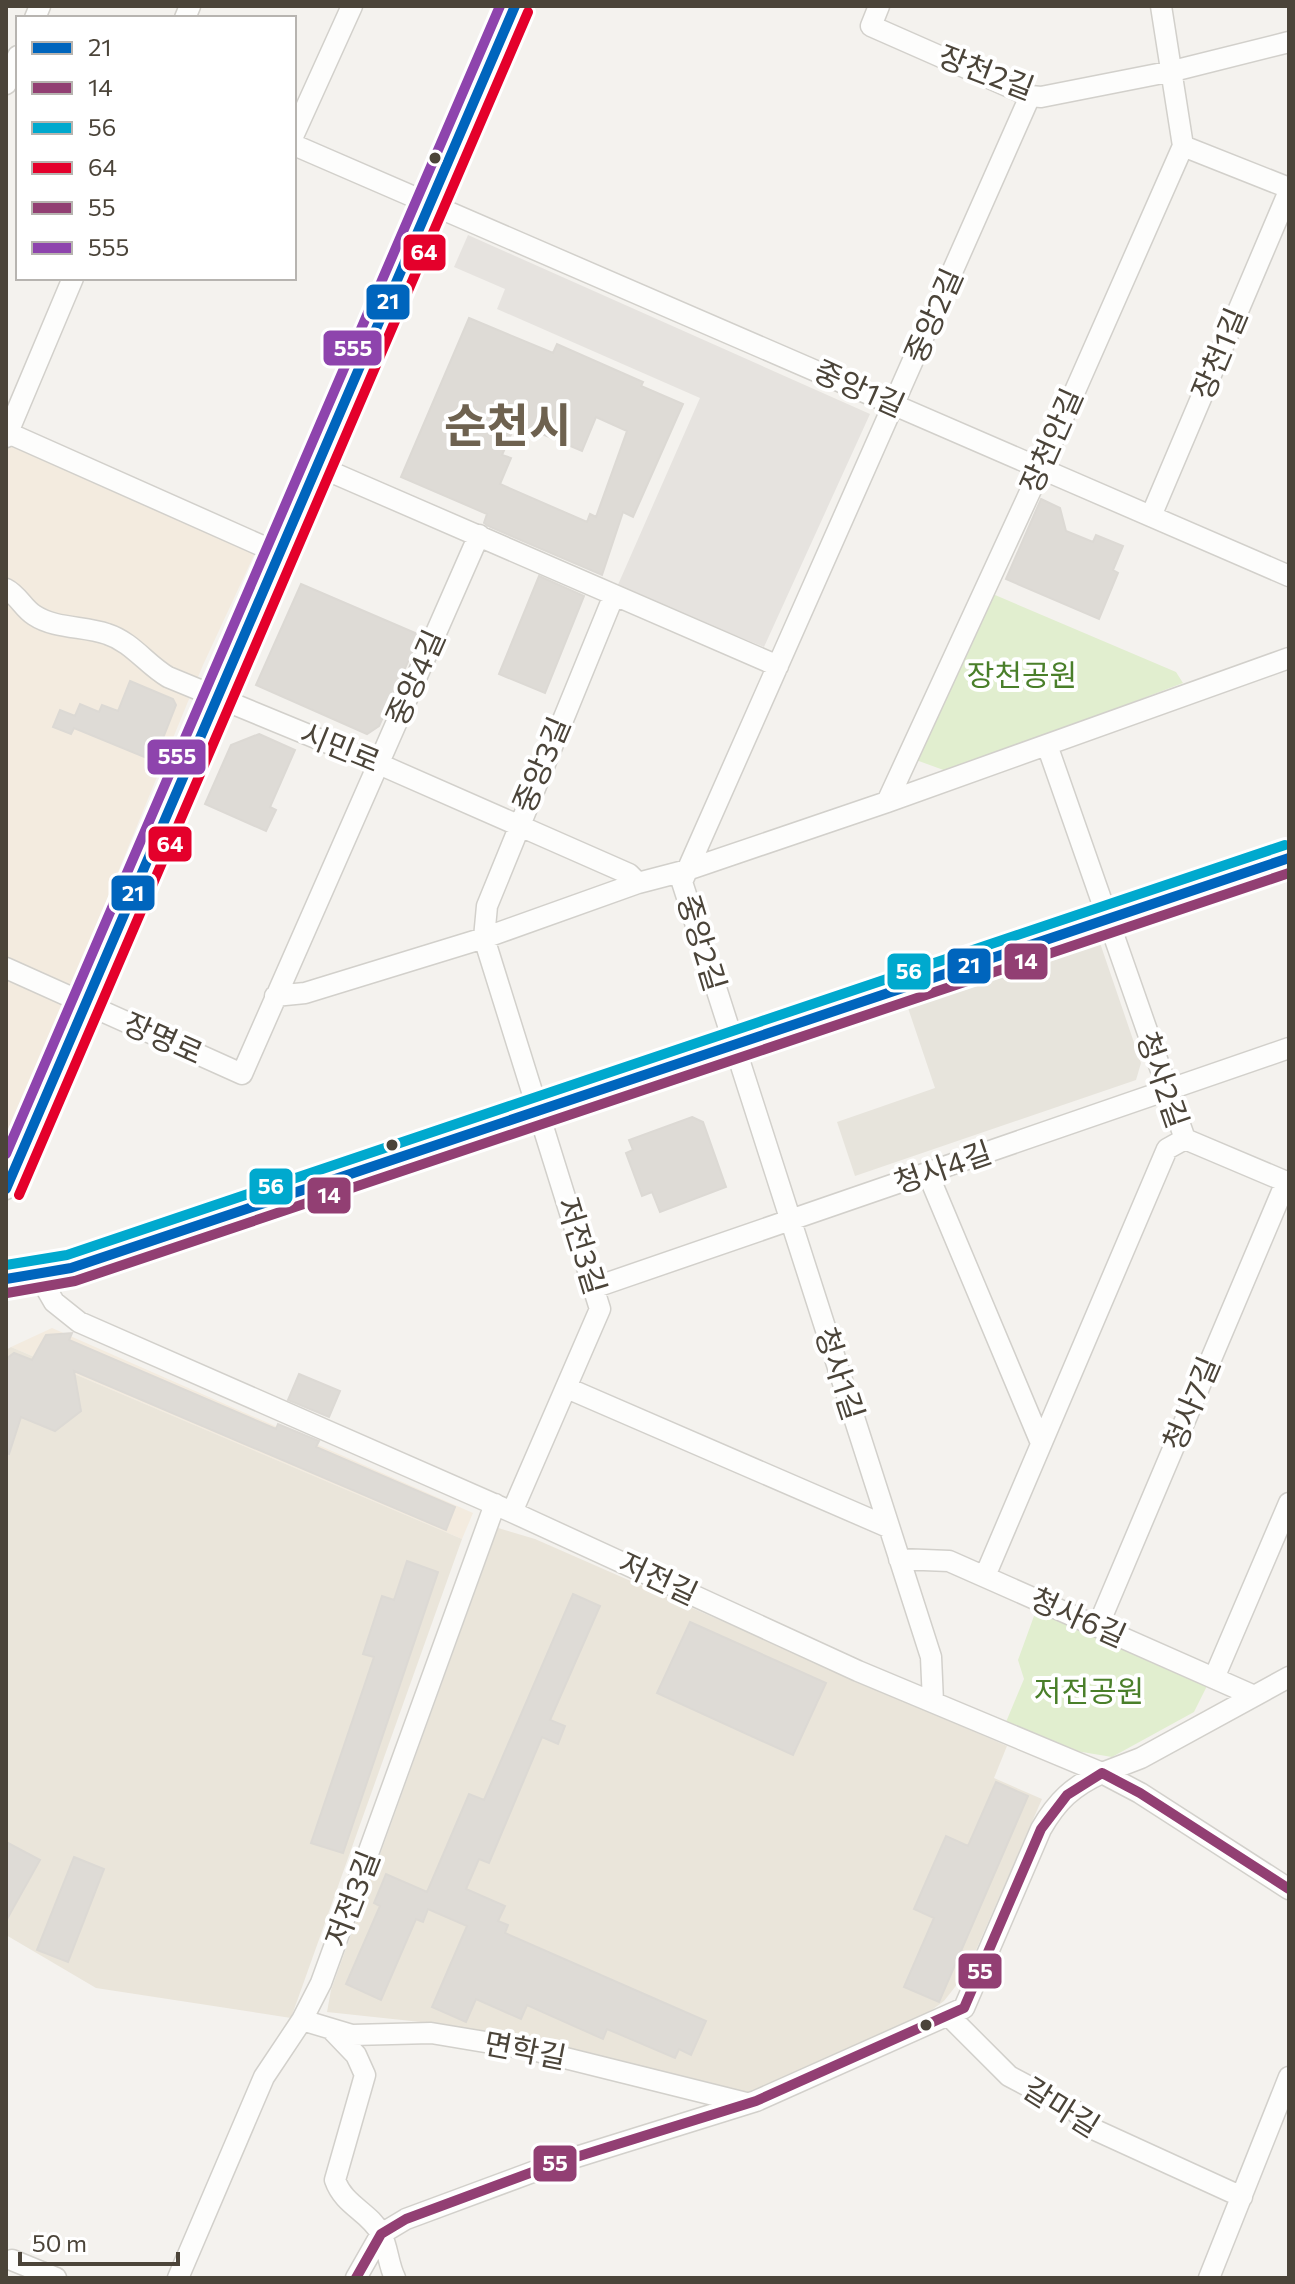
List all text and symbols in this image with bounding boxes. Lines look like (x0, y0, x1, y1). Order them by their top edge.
legend (16, 16, 296, 280)
text: 21 (88, 32, 112, 61)
street label: 장천2길 (934, 36, 1040, 106)
text: 14 (88, 72, 113, 101)
text: 56 (88, 112, 116, 141)
unlabelled marker (427, 150, 443, 166)
text: 64 (88, 152, 117, 181)
text: 55 (88, 192, 116, 221)
text: 555 (88, 232, 129, 261)
line badge: 64 (402, 233, 447, 272)
text: 64 (410, 238, 438, 265)
street label: 중앙2길 (895, 262, 969, 368)
line badge: 21 (365, 283, 411, 321)
text: 21 (377, 287, 399, 314)
street label: 장천1길 (1182, 302, 1253, 404)
line badge: 555 (322, 329, 383, 367)
text: 555 (334, 334, 372, 361)
street label: 중앙1길 (809, 350, 911, 423)
street label: 장천안길 (1010, 382, 1089, 498)
district label: 순천시 (445, 395, 571, 451)
street label: 중앙4길 (376, 623, 451, 731)
park label: 장천공원 (967, 655, 1077, 692)
street label: 중앙3길 (503, 711, 576, 817)
street label: 시민로 (296, 713, 386, 778)
line badge: 555 (146, 738, 207, 776)
text: 555 (158, 742, 196, 769)
line badge: 64 (147, 825, 193, 863)
text: 64 (156, 830, 184, 857)
line badge: 21 (110, 874, 156, 912)
text: 21 (122, 879, 144, 906)
street label: 중앙2길 (671, 889, 736, 995)
line badge: 14 (1003, 942, 1049, 981)
line badge: 21 (946, 947, 992, 985)
text: 14 (1014, 947, 1038, 974)
text: 21 (958, 951, 980, 978)
line badge: 56 (886, 952, 932, 991)
text: 56 (896, 957, 922, 984)
street label: 장명로 (119, 1003, 209, 1070)
street label: 청사2길 (1131, 1026, 1198, 1132)
street label: 청사4길 (889, 1132, 996, 1200)
unlabelled marker (384, 1137, 400, 1153)
line badge: 56 (248, 1167, 294, 1206)
text: 56 (258, 1172, 284, 1199)
line badge: 14 (306, 1176, 352, 1215)
text: 14 (317, 1181, 341, 1208)
street label: 저전3길 (551, 1192, 616, 1298)
street label: 청사1길 (809, 1322, 874, 1424)
street label: 청사7길 (1153, 1350, 1226, 1456)
street label: 저전길 (614, 1542, 704, 1611)
street label: 청사6길 (1025, 1578, 1133, 1653)
park label: 저전공원 (1034, 1671, 1144, 1708)
street label: 저전3길 (315, 1845, 386, 1951)
line badge: 55 (957, 1952, 1003, 1990)
text: 55 (967, 1957, 993, 1984)
unlabelled marker (918, 2017, 934, 2033)
street label: 면학길 (481, 2022, 570, 2075)
street label: 갈마길 (1017, 2068, 1107, 2144)
line badge: 55 (532, 2144, 578, 2183)
text: 55 (542, 2149, 568, 2176)
scale bar (20, 2216, 178, 2266)
text: 50 m (32, 2228, 87, 2257)

